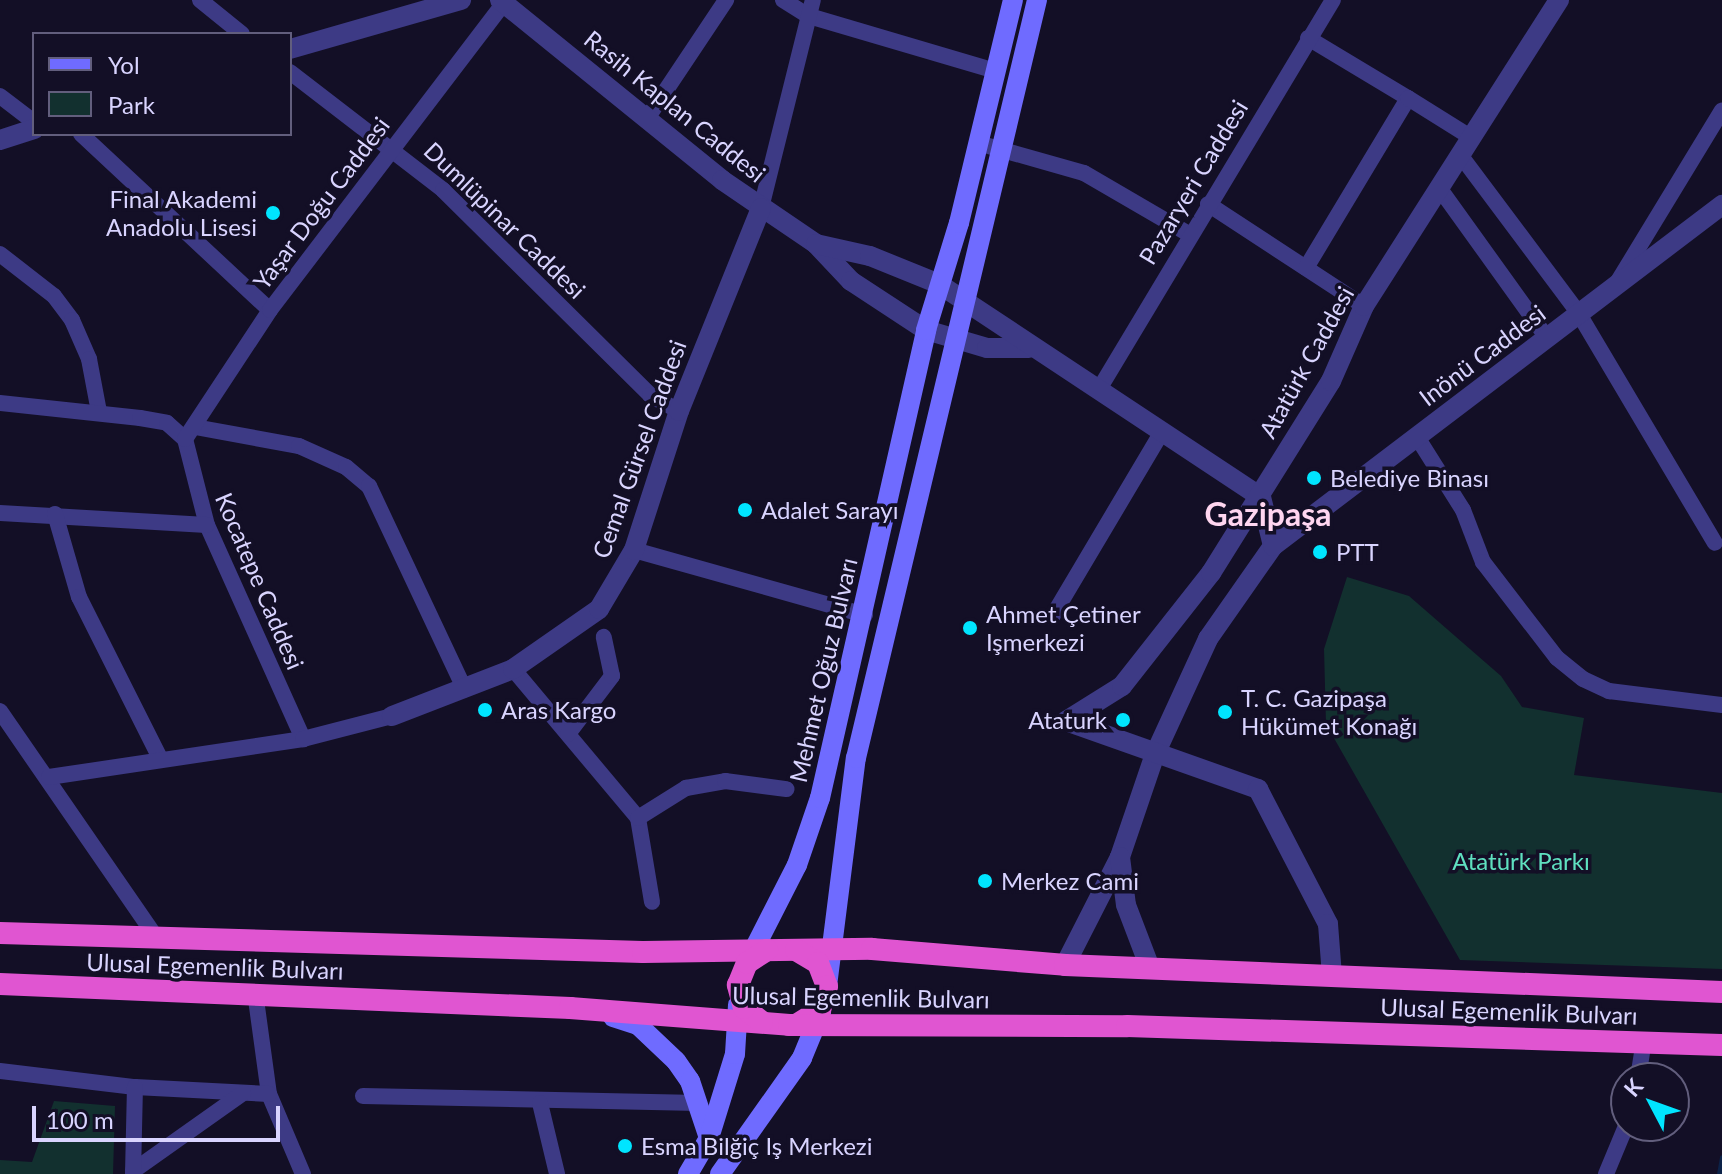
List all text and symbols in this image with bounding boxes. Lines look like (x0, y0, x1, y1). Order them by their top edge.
street label: Rasih Kaplan Caddesi (579, 24, 771, 188)
legend (32, 32, 292, 136)
text: Yol (108, 50, 140, 79)
text: Park (108, 90, 155, 119)
street label: Pazaryeri Caddesi (1133, 95, 1253, 269)
street label: Yaşar Doğu Caddesi (247, 111, 395, 295)
street label: Dumlüpinar Caddesi (418, 136, 592, 304)
place label: Final Akademi Anadolu Lisesi (106, 185, 257, 241)
marker: Final Akademi Anadolu Lisesi (264, 204, 282, 222)
street label: Atatürk Caddesi (1253, 281, 1359, 443)
street label: Inönü Caddesi (1413, 298, 1551, 412)
street label: Cemal Gürsel Caddesi (586, 336, 692, 562)
place label: Belediye Binası (1330, 464, 1489, 492)
marker: Belediye Binası (1305, 469, 1323, 487)
street label: Kocatepe Caddesi (210, 488, 310, 674)
district label: Gazipaşa (1205, 495, 1331, 533)
place label: Adalet Sarayı (761, 496, 898, 524)
marker: Adalet Sarayı (736, 501, 754, 519)
place label: PTT (1336, 538, 1379, 566)
marker: PTT (1311, 543, 1329, 561)
street label: Mehmet Oğuz Bulvarı (783, 555, 863, 785)
place label: Ahmet Çetiner Işmerkezi (986, 600, 1141, 656)
marker: Ahmet Çetiner Işmerkezi (961, 619, 979, 637)
place label: T. C. Gazipaşa Hükümet Konağı (1241, 684, 1417, 740)
place label: Aras Kargo (501, 696, 616, 724)
marker: Aras Kargo (476, 701, 494, 719)
marker: T. C. Gazipaşa Hükümet Konağı (1216, 703, 1234, 721)
place label: Ataturk (1028, 706, 1107, 734)
marker: Ataturk (1114, 711, 1132, 729)
park label: Atatürk Parkı (1452, 847, 1590, 875)
place label: Merkez Cami (1001, 867, 1139, 895)
marker: Merkez Cami (976, 872, 994, 890)
street label: Ulusal Egemenlik Bulvarı (86, 947, 344, 985)
street label: Ulusal Egemenlik Bulvarı (732, 980, 990, 1014)
street label: Ulusal Egemenlik Bulvarı (1380, 992, 1638, 1030)
north arrow (1610, 1062, 1690, 1142)
text: K (1618, 1073, 1648, 1102)
scale bar (36, 1090, 284, 1140)
text: 100 m (46, 1105, 114, 1134)
place label: Esma Bilğiç Iş Merkezi (641, 1132, 872, 1160)
marker: Esma Bilğiç Iş Merkezi (616, 1137, 634, 1155)

